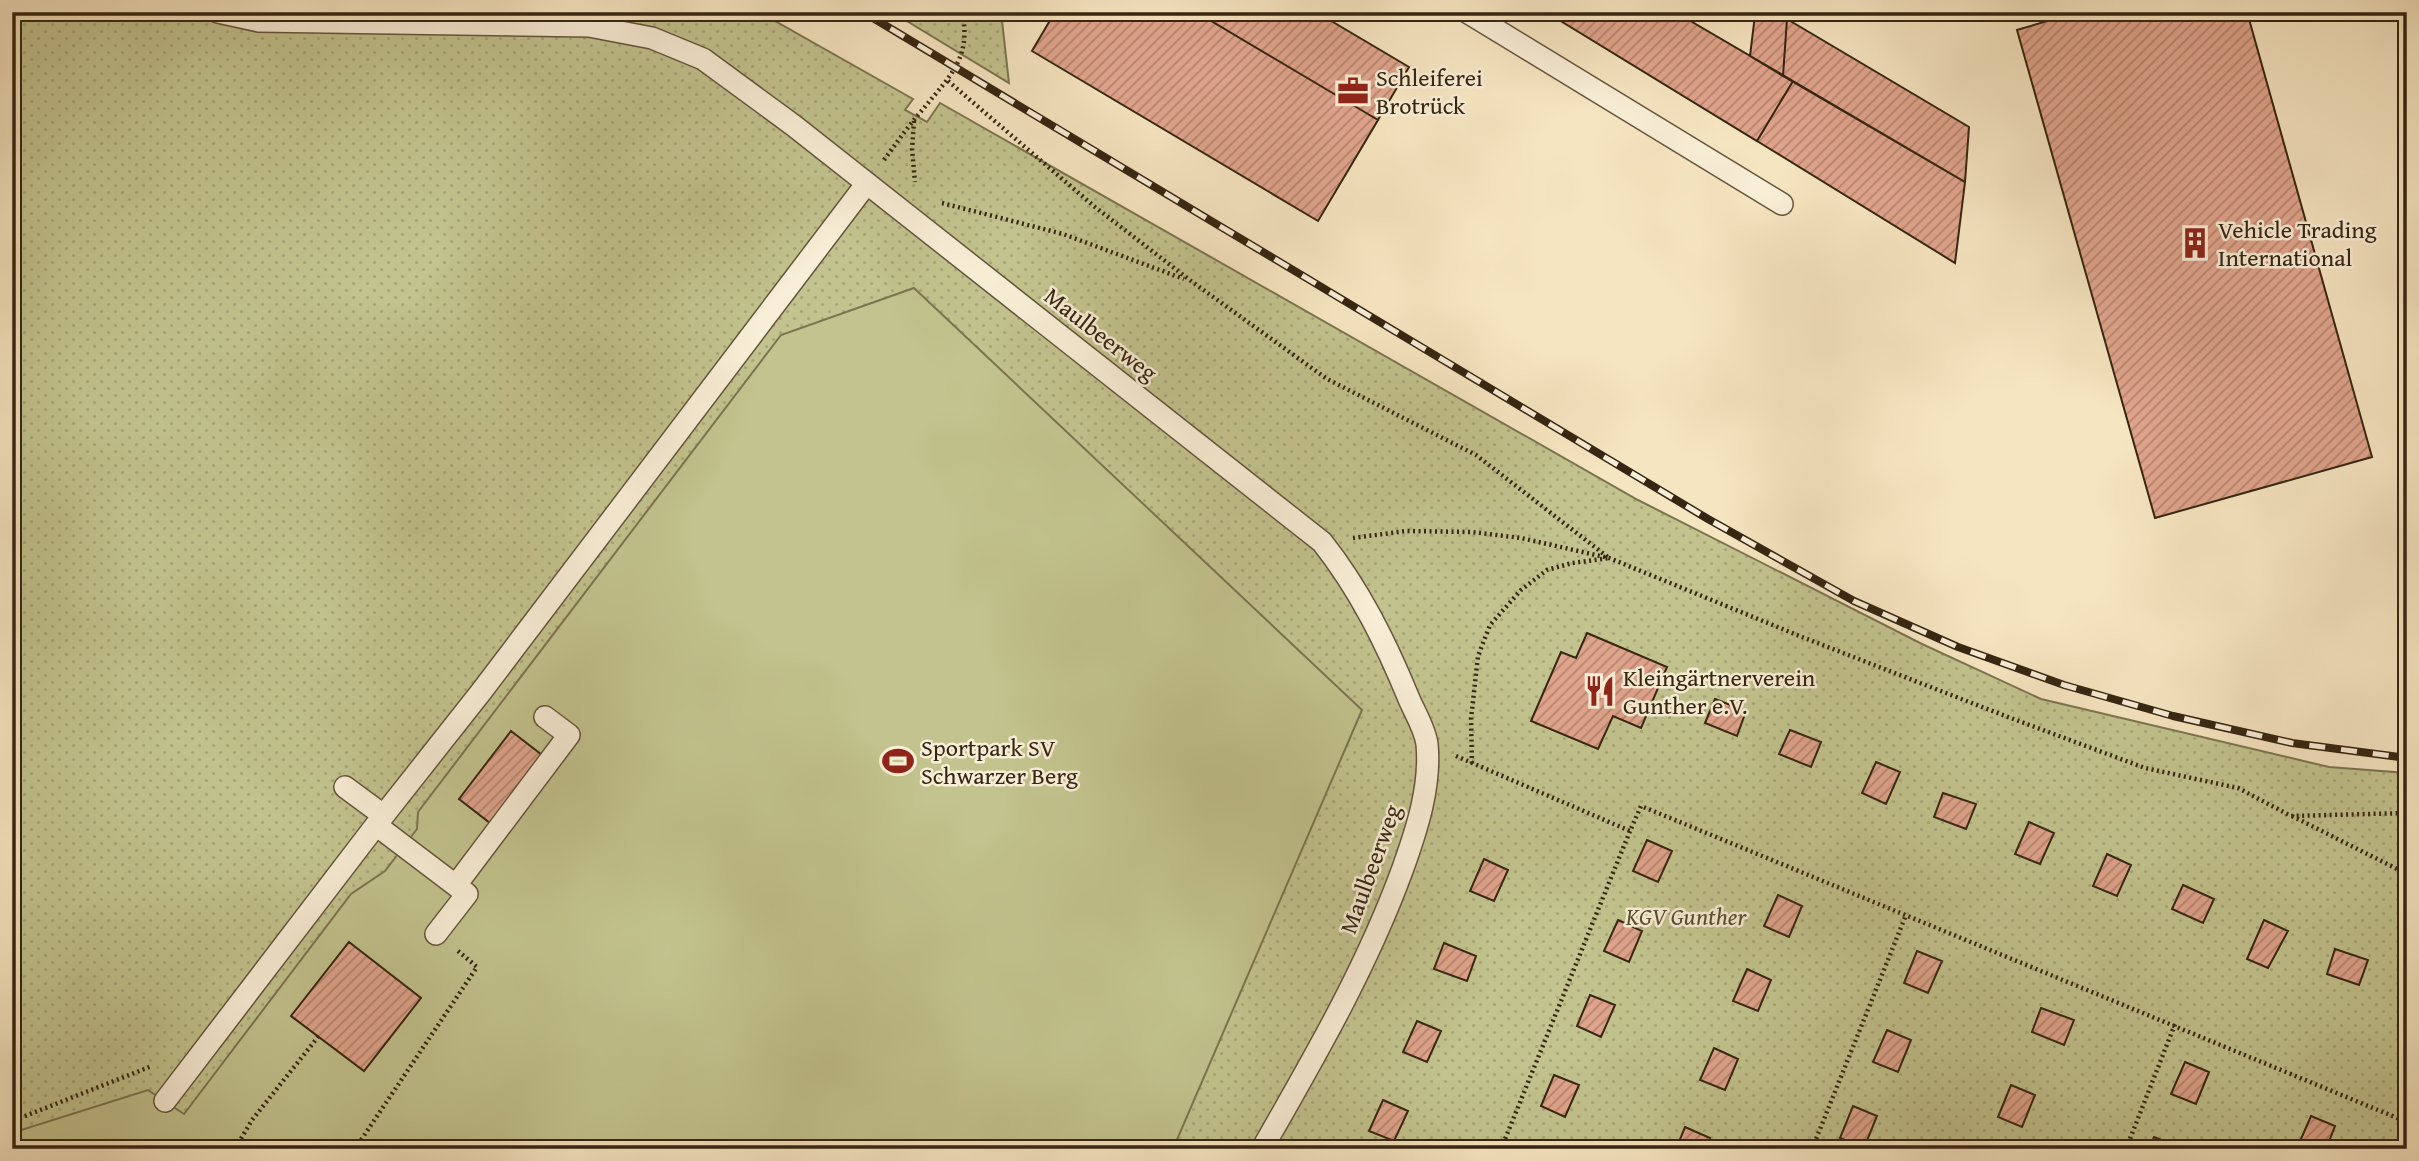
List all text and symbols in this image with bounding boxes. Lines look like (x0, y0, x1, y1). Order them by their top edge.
place label: Schleiferei Brotrück (1376, 60, 1483, 123)
office icon: Schleiferei Brotrück (1336, 74, 1370, 108)
place label: Vehicle Trading International (2218, 212, 2377, 275)
building icon: Vehicle Trading International (2178, 226, 2212, 260)
street label: Maulbeerweg (1037, 279, 1165, 389)
place label: Kleingärtnerverein Gunther e.V. (1623, 660, 1816, 723)
restaurant icon: Kleingärtnerverein Gunther e.V. (1583, 674, 1617, 708)
place label: Sportpark SV Schwarzer Berg (921, 730, 1078, 793)
sports icon: Sportpark SV Schwarzer Berg (881, 744, 915, 778)
street label: Maulbeerweg (1330, 799, 1410, 939)
park label: KGV Gunther (1625, 899, 1747, 934)

